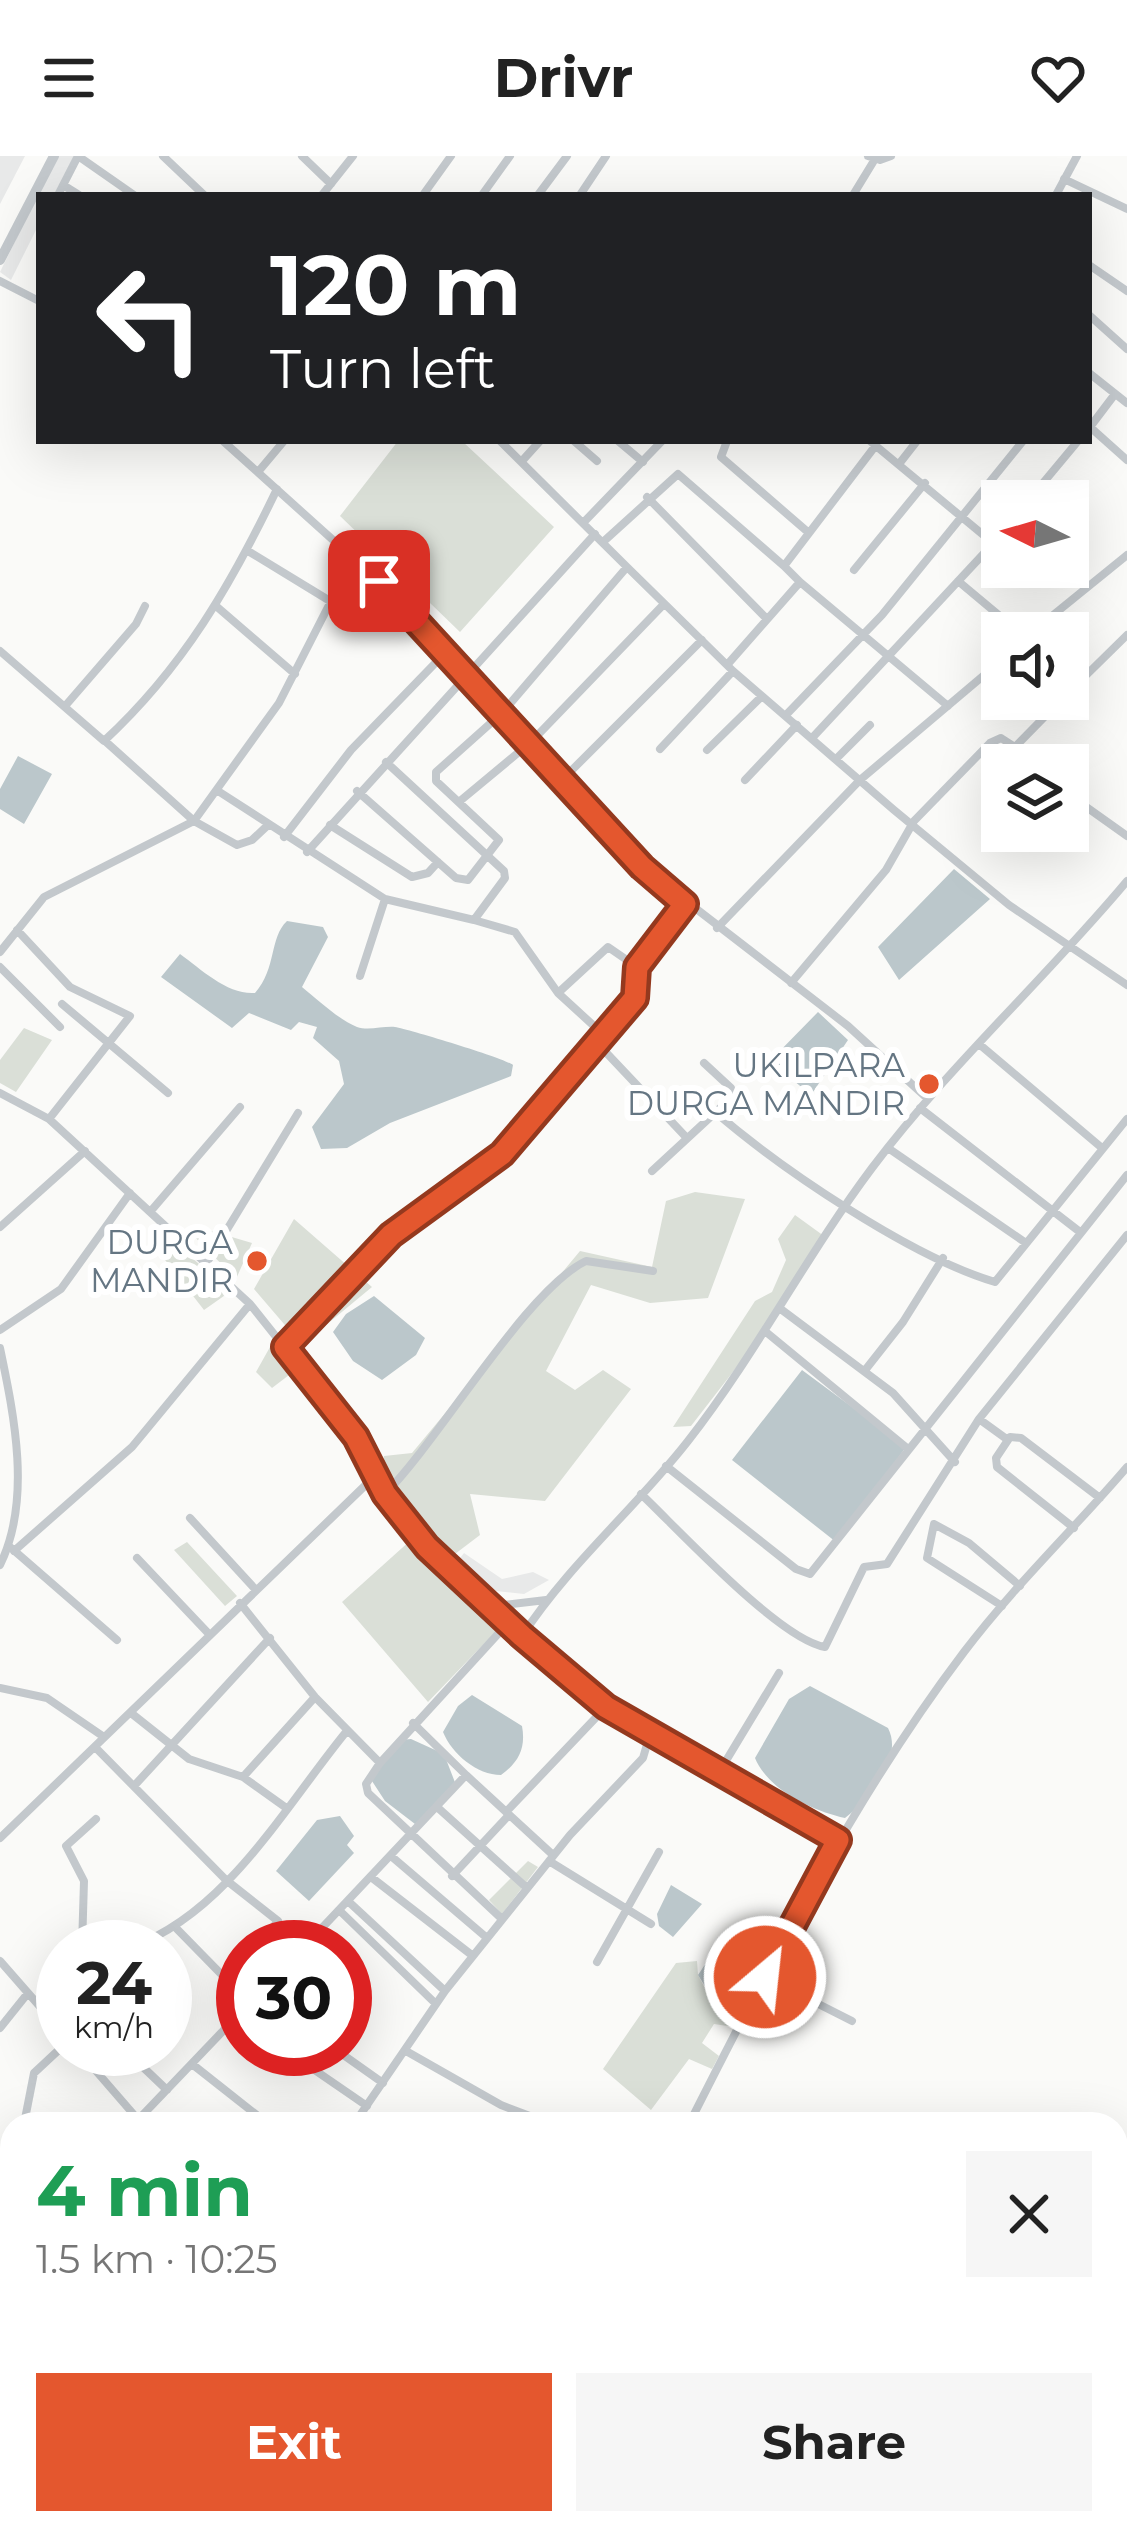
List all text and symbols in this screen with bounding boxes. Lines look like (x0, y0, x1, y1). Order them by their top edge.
icon: menu (36, 45, 102, 111)
text: Drivr (494, 45, 633, 111)
icon: heart (1025, 45, 1091, 111)
text: 120 m (270, 234, 521, 336)
icon: left (72, 240, 228, 396)
text: Turn left (270, 336, 496, 402)
north arrow (981, 480, 1089, 588)
map controls (981, 480, 1089, 852)
pin (328, 530, 430, 632)
icon: arrive (346, 548, 412, 614)
button: sound (981, 612, 1089, 720)
button: layers (981, 744, 1089, 852)
place label: UKILPARA DURGA MANDIR (627, 1045, 905, 1123)
marker: UKILPARA DURGA MANDIR (916, 1071, 942, 1097)
place label: DURGA MANDIR (90, 1222, 233, 1300)
marker: DURGA MANDIR (244, 1248, 270, 1274)
position arrow (702, 1914, 828, 2040)
speed limit sign: 30 (216, 1920, 372, 2076)
text: 24 (76, 1946, 152, 2019)
text: km/h (74, 2009, 154, 2046)
text: 4 min (36, 2146, 253, 2234)
button: close (966, 2151, 1092, 2277)
text: 1.5 km · 10:25 (36, 2235, 278, 2283)
button: Exit (36, 2373, 552, 2511)
button: Share (576, 2373, 1092, 2511)

